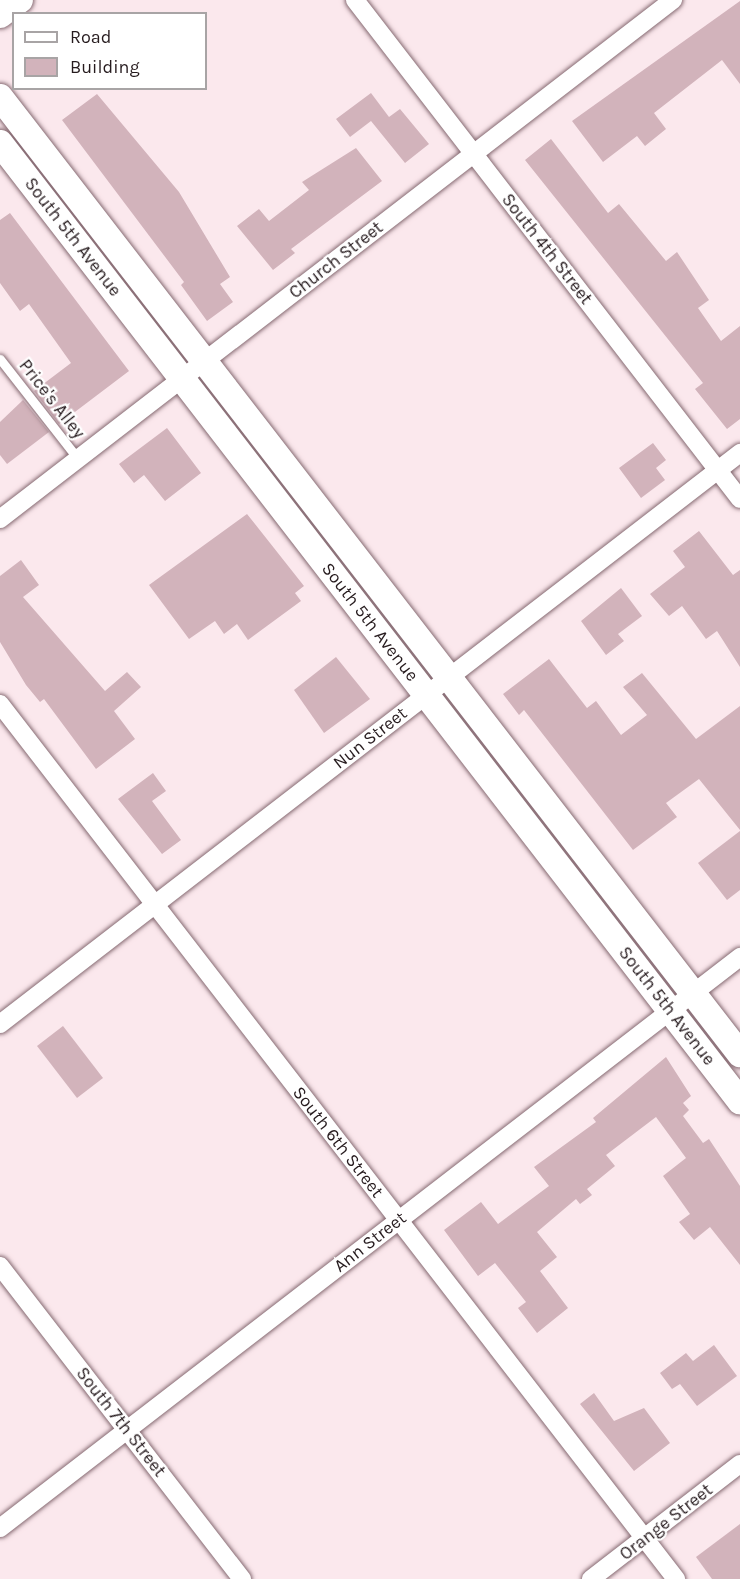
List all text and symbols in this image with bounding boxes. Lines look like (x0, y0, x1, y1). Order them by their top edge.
legend (12, 12, 207, 90)
text: Road (70, 26, 111, 48)
text: Building (70, 56, 140, 78)
street label: South 5th Avenue (20, 173, 126, 301)
street label: South 4th Street (497, 189, 597, 309)
street label: Church Street (285, 217, 387, 303)
street label: Price's Alley (14, 355, 90, 443)
street label: South 5th Avenue (317, 558, 423, 686)
street label: Nun Street (329, 702, 411, 774)
street label: South 5th Avenue (614, 942, 720, 1070)
street label: South 6th Street (288, 1082, 388, 1202)
street label: Ann Street (330, 1207, 410, 1277)
street label: South 7th Street (71, 1363, 171, 1481)
street label: Orange Street (615, 1479, 717, 1565)

